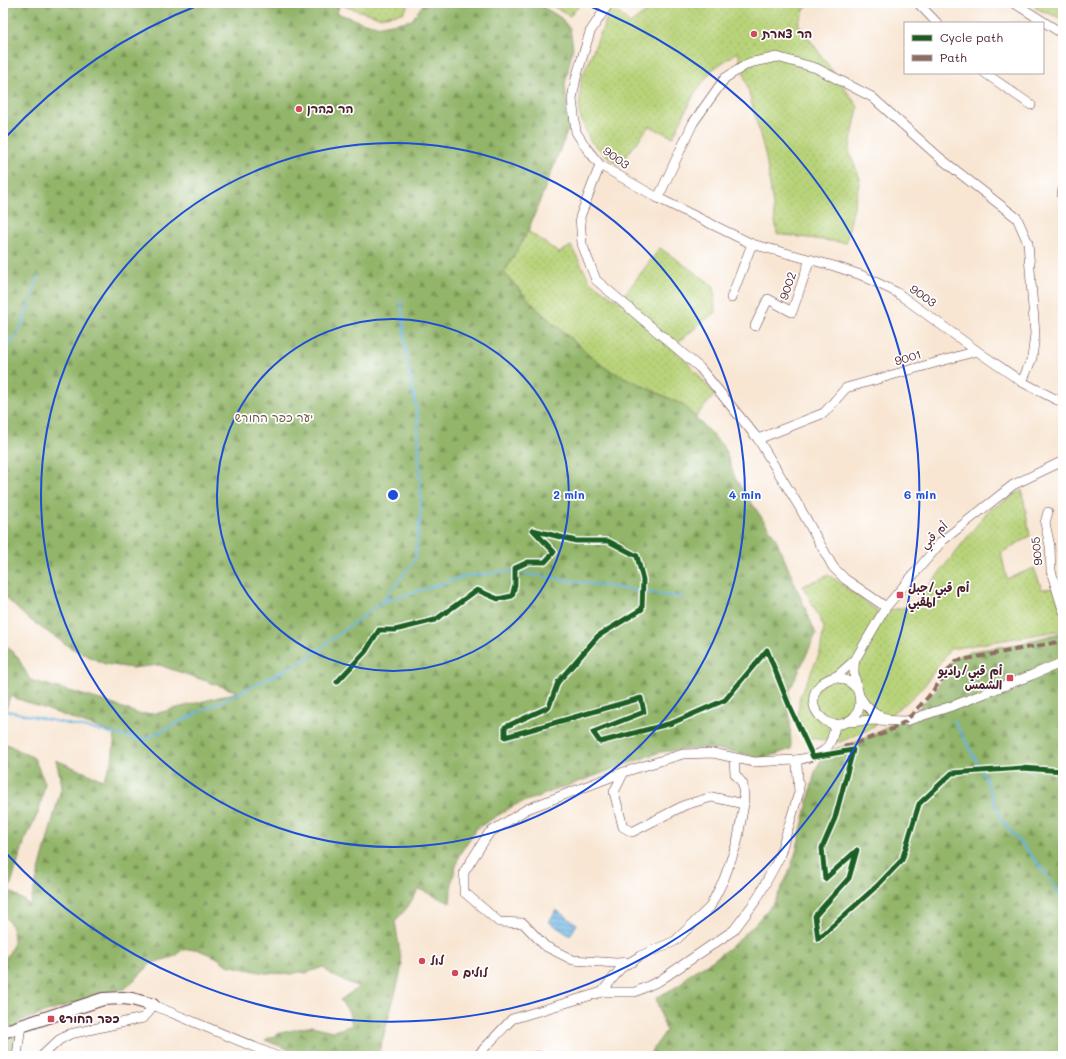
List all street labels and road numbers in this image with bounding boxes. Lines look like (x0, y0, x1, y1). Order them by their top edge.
street label: 9003 (600, 142, 633, 172)
street label: 9002 (775, 270, 799, 302)
street label: 9003 (907, 280, 940, 310)
street label: 9001 (892, 346, 923, 368)
street label: أم قبي (916, 517, 953, 554)
street label: 9005 (1027, 536, 1045, 566)

